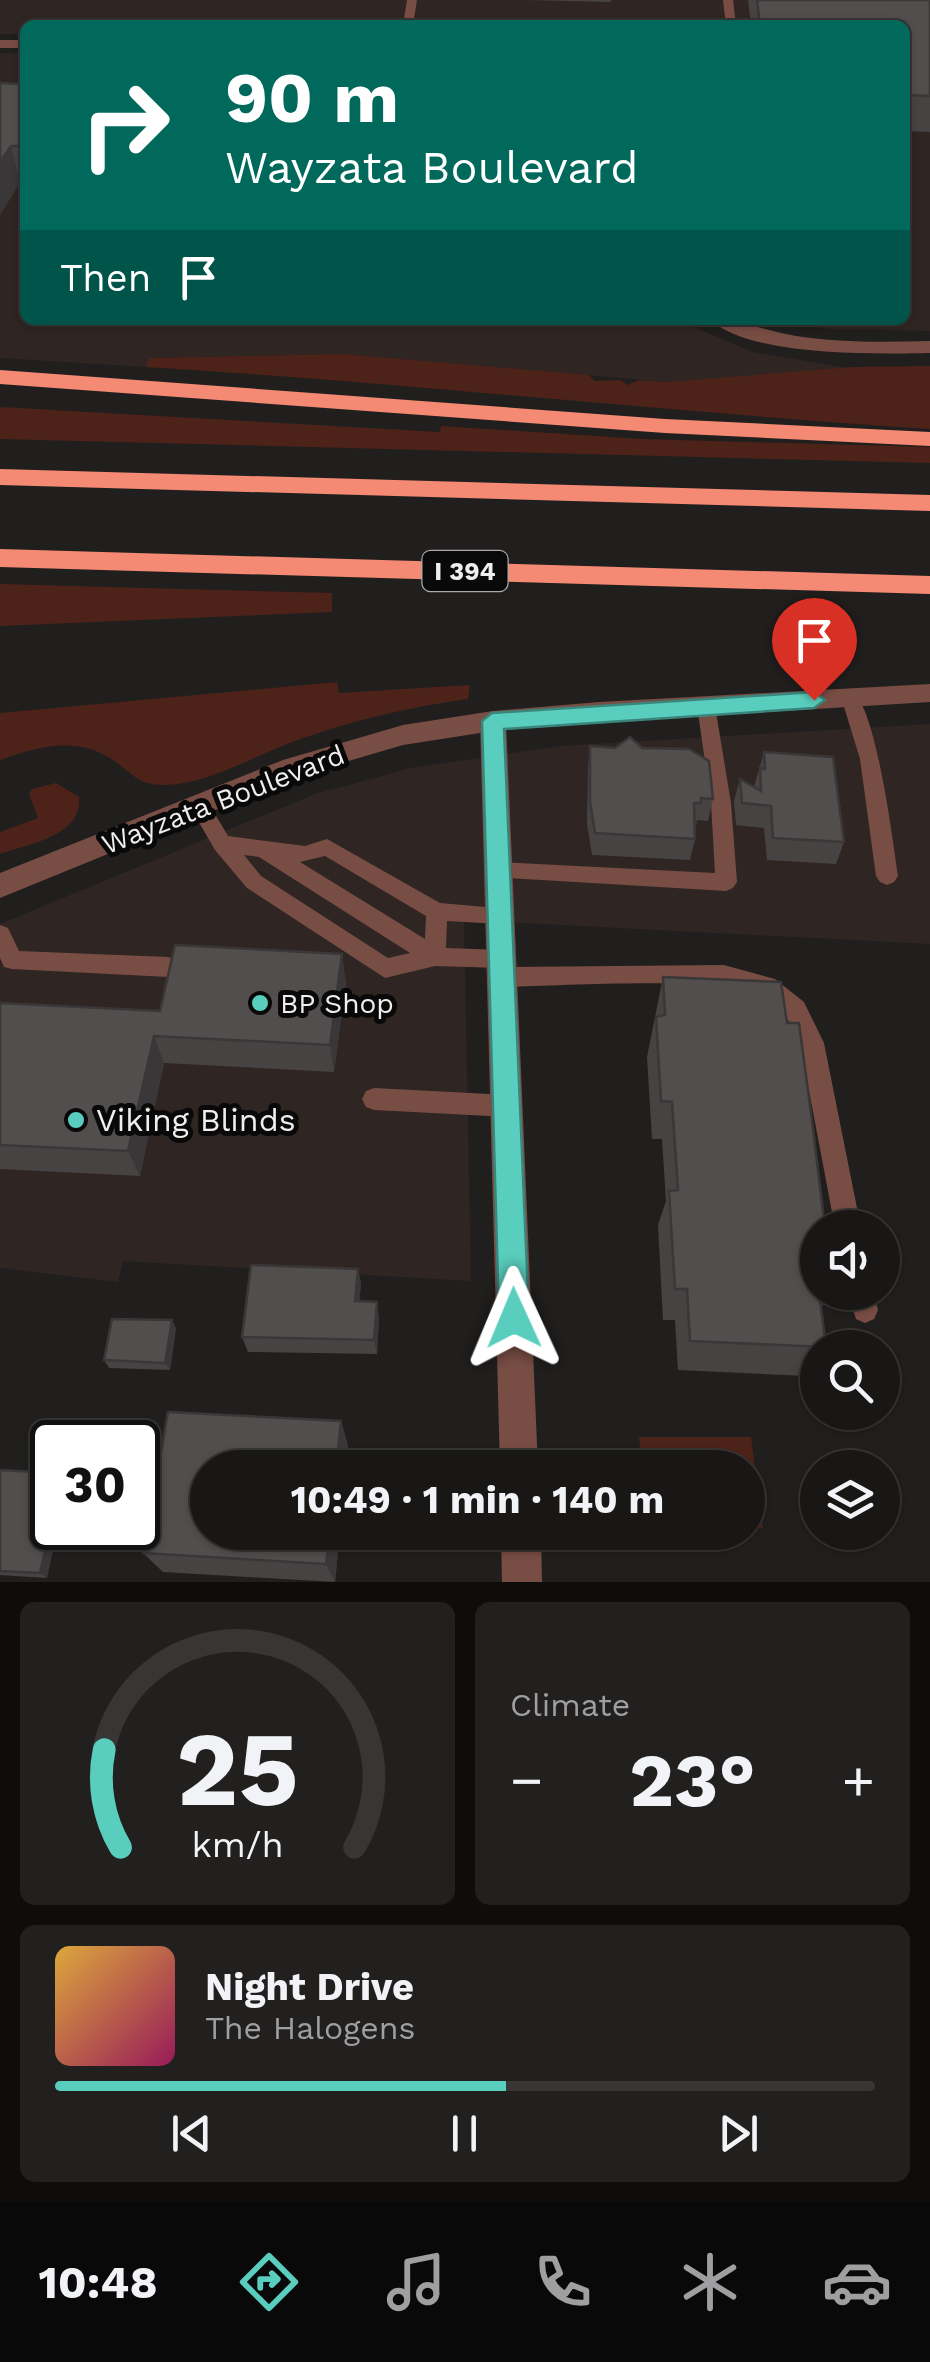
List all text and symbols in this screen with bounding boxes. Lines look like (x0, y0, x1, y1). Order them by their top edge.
text: 90 m (225, 57, 399, 139)
icon: right (60, 60, 190, 190)
text: Wayzata Boulevard (225, 141, 638, 194)
icon: arrive (171, 250, 226, 305)
text: Then (60, 256, 151, 300)
road number: I 394 (422, 551, 508, 591)
pin (772, 598, 857, 701)
icon: arrive (787, 613, 842, 668)
street label: Wayzata Boulevard (97, 738, 349, 861)
place label: BP Shop (280, 987, 394, 1020)
marker: BP Shop (249, 992, 271, 1014)
place label: Viking Blinds (96, 1101, 296, 1139)
marker: Viking Blinds (65, 1109, 87, 1131)
map controls (800, 1210, 900, 1550)
button: sound (800, 1210, 900, 1310)
position arrow (462, 1266, 566, 1370)
button: search (800, 1330, 900, 1430)
speed limit sign: 30 (30, 1420, 160, 1550)
button: layers (800, 1450, 900, 1550)
text: 10:49 · 1 min · 140 m (291, 1478, 664, 1522)
text: Climate (510, 1686, 630, 1724)
text: 25 (176, 1708, 299, 1830)
text: 23° (629, 1736, 756, 1824)
text: − (510, 1748, 543, 1812)
text: + (842, 1748, 875, 1812)
text: km/h (191, 1824, 284, 1866)
text: Night Drive (205, 1965, 414, 2009)
text: The Halogens (205, 2009, 415, 2047)
icon: previous (164, 2106, 219, 2161)
icon: pause (437, 2106, 492, 2161)
icon: next (711, 2106, 766, 2161)
icon: directions (234, 2247, 304, 2317)
icon: music (381, 2247, 451, 2317)
icon: phone (528, 2247, 598, 2317)
icon: climate (675, 2247, 745, 2317)
icon: car (822, 2247, 892, 2317)
text: 10:48 (38, 2256, 158, 2309)

